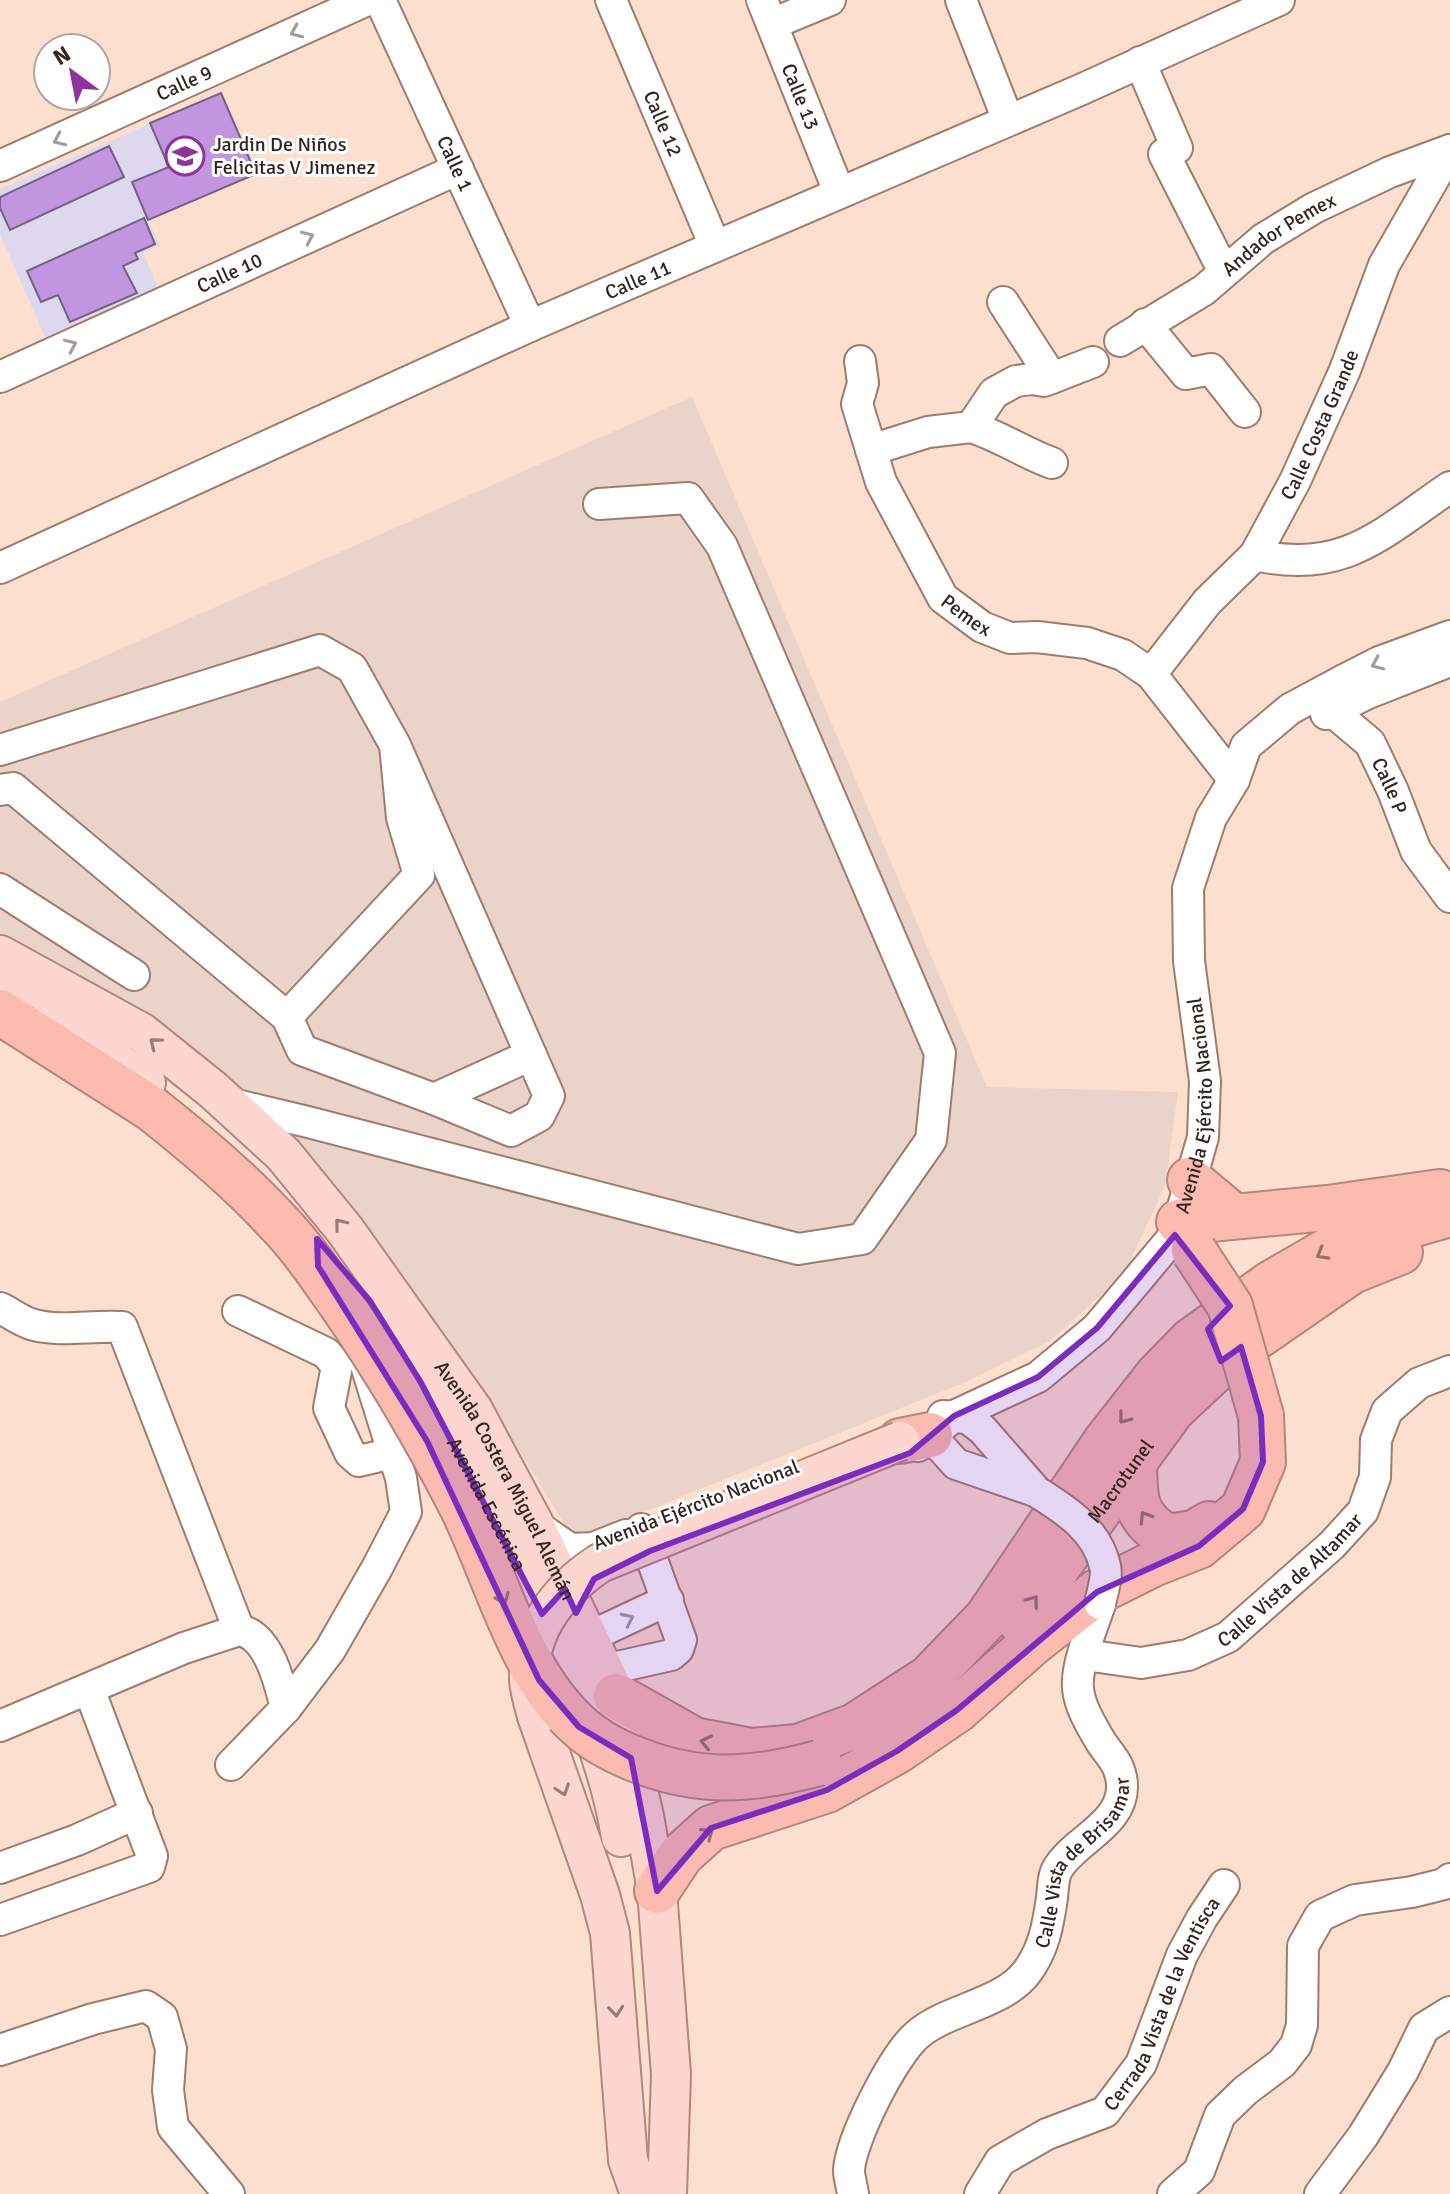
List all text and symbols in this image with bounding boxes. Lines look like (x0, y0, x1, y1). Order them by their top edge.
one-way arrow (290, 22, 304, 38)
north arrow (32, 32, 112, 112)
text: N (48, 40, 75, 71)
street label: Calle 9 (152, 59, 216, 106)
street label: Calle 13 (776, 60, 825, 133)
street label: Calle 12 (638, 87, 688, 160)
one-way arrow (53, 130, 68, 146)
place label: Jardin De Niños Felicitas V Jimenez (213, 132, 375, 180)
street label: Calle 1 (432, 132, 479, 195)
school or university icon: Jardin De Niños Felicitas V Jimenez (164, 135, 206, 177)
street label: Andador Pemex (1217, 187, 1340, 282)
one-way arrow (300, 231, 314, 247)
street label: Calle 10 (193, 247, 266, 299)
street label: Calle 11 (601, 255, 675, 305)
one-way arrow (63, 338, 77, 354)
street label: Calle Costa Grande (1275, 346, 1364, 504)
street label: Pemex (936, 588, 994, 642)
one-way arrow (1371, 654, 1385, 670)
street label: Calle P (1366, 753, 1413, 817)
street label: Avenida Ejército Nacional (1169, 996, 1218, 1216)
one-way arrow (150, 1038, 164, 1053)
one-way arrow (335, 1219, 350, 1233)
one-way arrow (1317, 1244, 1331, 1260)
street label: Avenida Costera Miguel Alemán (429, 1356, 581, 1604)
one-way arrow (1120, 1409, 1134, 1424)
street label: Avenida Escénica (441, 1433, 532, 1575)
street label: Macrotunel (1081, 1434, 1159, 1528)
street label: Avenida Ejército Nacional (589, 1454, 803, 1556)
street label: Calle Vista de Altamar (1214, 1507, 1368, 1653)
one-way arrow (1139, 1512, 1154, 1526)
one-way arrow (493, 1591, 509, 1605)
one-way arrow (1024, 1595, 1038, 1610)
one-way arrow (619, 1613, 634, 1629)
one-way arrow (700, 1734, 714, 1751)
street label: Calle Vista de Brisamar (1029, 1775, 1135, 1952)
one-way arrow (553, 1782, 569, 1796)
one-way arrow (699, 1828, 713, 1843)
street label: Cerrada Vista de la Ventisca (1098, 1892, 1225, 2116)
one-way arrow (607, 2005, 624, 2018)

